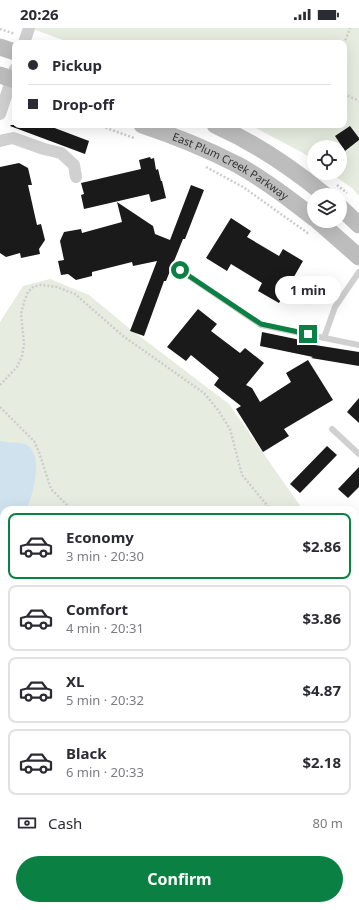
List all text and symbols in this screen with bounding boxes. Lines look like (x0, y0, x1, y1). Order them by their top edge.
text: 20:26 (20, 4, 59, 24)
text: Pickup (52, 55, 102, 75)
text: Drop-off (52, 94, 114, 114)
street label: East Plum Creek Parkway (171, 129, 292, 203)
map controls (307, 140, 347, 228)
button: locate (307, 140, 347, 180)
button: layers (307, 188, 347, 228)
route start (171, 261, 189, 279)
callout: 1 min (275, 276, 341, 304)
text: 1 min (290, 281, 326, 299)
route end (299, 325, 317, 343)
text: Economy (66, 527, 134, 547)
icon: car (18, 528, 54, 564)
text: $2.86 (302, 536, 341, 556)
text: 3 min · 20:30 (66, 547, 144, 565)
text: Comfort (66, 599, 128, 619)
icon: car (18, 600, 54, 636)
text: $3.86 (302, 608, 341, 628)
text: 4 min · 20:31 (66, 619, 144, 637)
text: XL (66, 671, 84, 691)
icon: car (18, 672, 54, 708)
text: $4.87 (302, 680, 341, 700)
text: 5 min · 20:32 (66, 691, 144, 709)
text: Black (66, 743, 106, 763)
icon: car (18, 744, 54, 780)
text: $2.18 (302, 752, 341, 772)
text: 6 min · 20:33 (66, 763, 144, 781)
icon: cash (16, 812, 38, 834)
text: Cash (48, 813, 82, 833)
text: 80 m (313, 814, 343, 832)
button: Confirm (16, 856, 343, 902)

